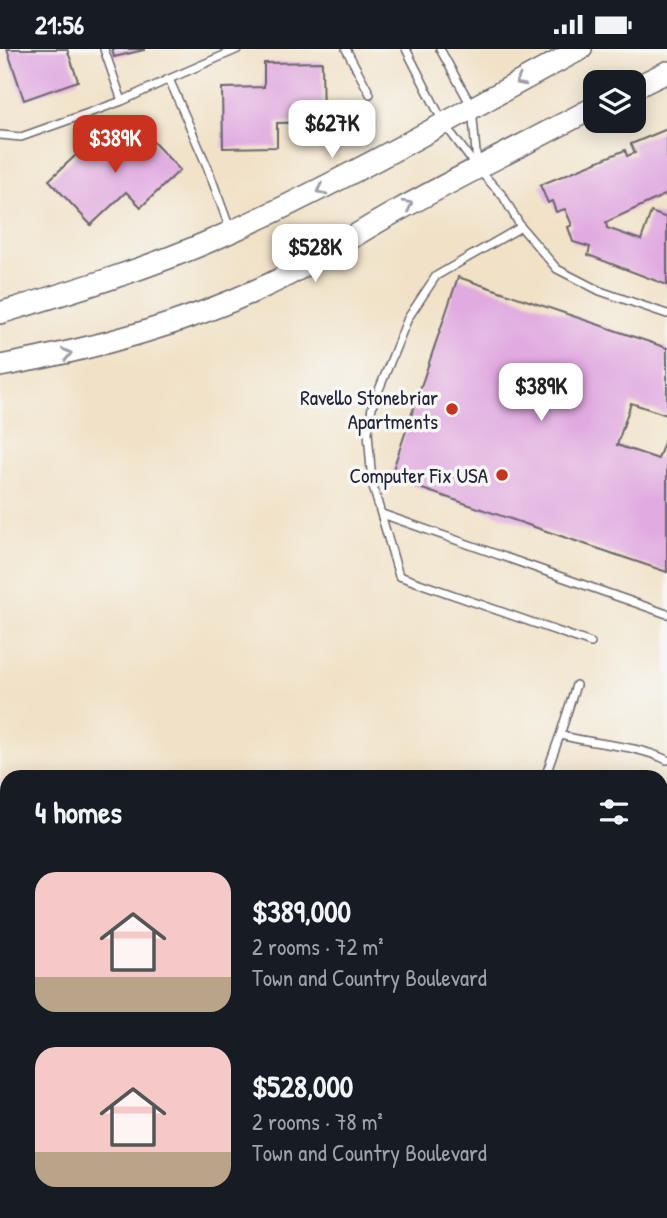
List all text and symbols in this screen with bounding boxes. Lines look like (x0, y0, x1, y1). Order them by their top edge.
text: 21:56 (35, 7, 84, 42)
map controls (583, 70, 646, 133)
button: layers (583, 70, 646, 133)
one-way arrow (515, 73, 528, 86)
pin: $627K (283, 101, 381, 160)
text: $627K (304, 107, 360, 138)
pin: $389K (66, 115, 164, 175)
text: $389K (89, 122, 141, 153)
one-way arrow (316, 181, 328, 195)
one-way arrow (401, 200, 414, 213)
pin: $528K (266, 225, 364, 284)
text: $528K (288, 231, 342, 262)
one-way arrow (61, 347, 73, 362)
pin: $389K (492, 363, 590, 423)
text: $389K (515, 370, 567, 401)
place label: Ravello Stonebriar Apartments (300, 383, 438, 436)
marker: Ravello Stonebriar Apartments (444, 401, 460, 417)
place label: Computer Fix USA (350, 461, 488, 490)
marker: Computer Fix USA (494, 467, 510, 483)
text: 4 homes (35, 792, 122, 832)
icon: filters (595, 793, 633, 831)
text: $389,000 (252, 891, 351, 931)
icon: home (91, 900, 175, 984)
text: 2 rooms · 72 m² (252, 931, 384, 962)
text: Town and Country Boulevard (252, 962, 487, 993)
text: $528,000 (252, 1066, 353, 1106)
icon: home (91, 1075, 175, 1159)
text: 2 rooms · 78 m² (252, 1106, 383, 1137)
text: Town and Country Boulevard (252, 1137, 487, 1168)

